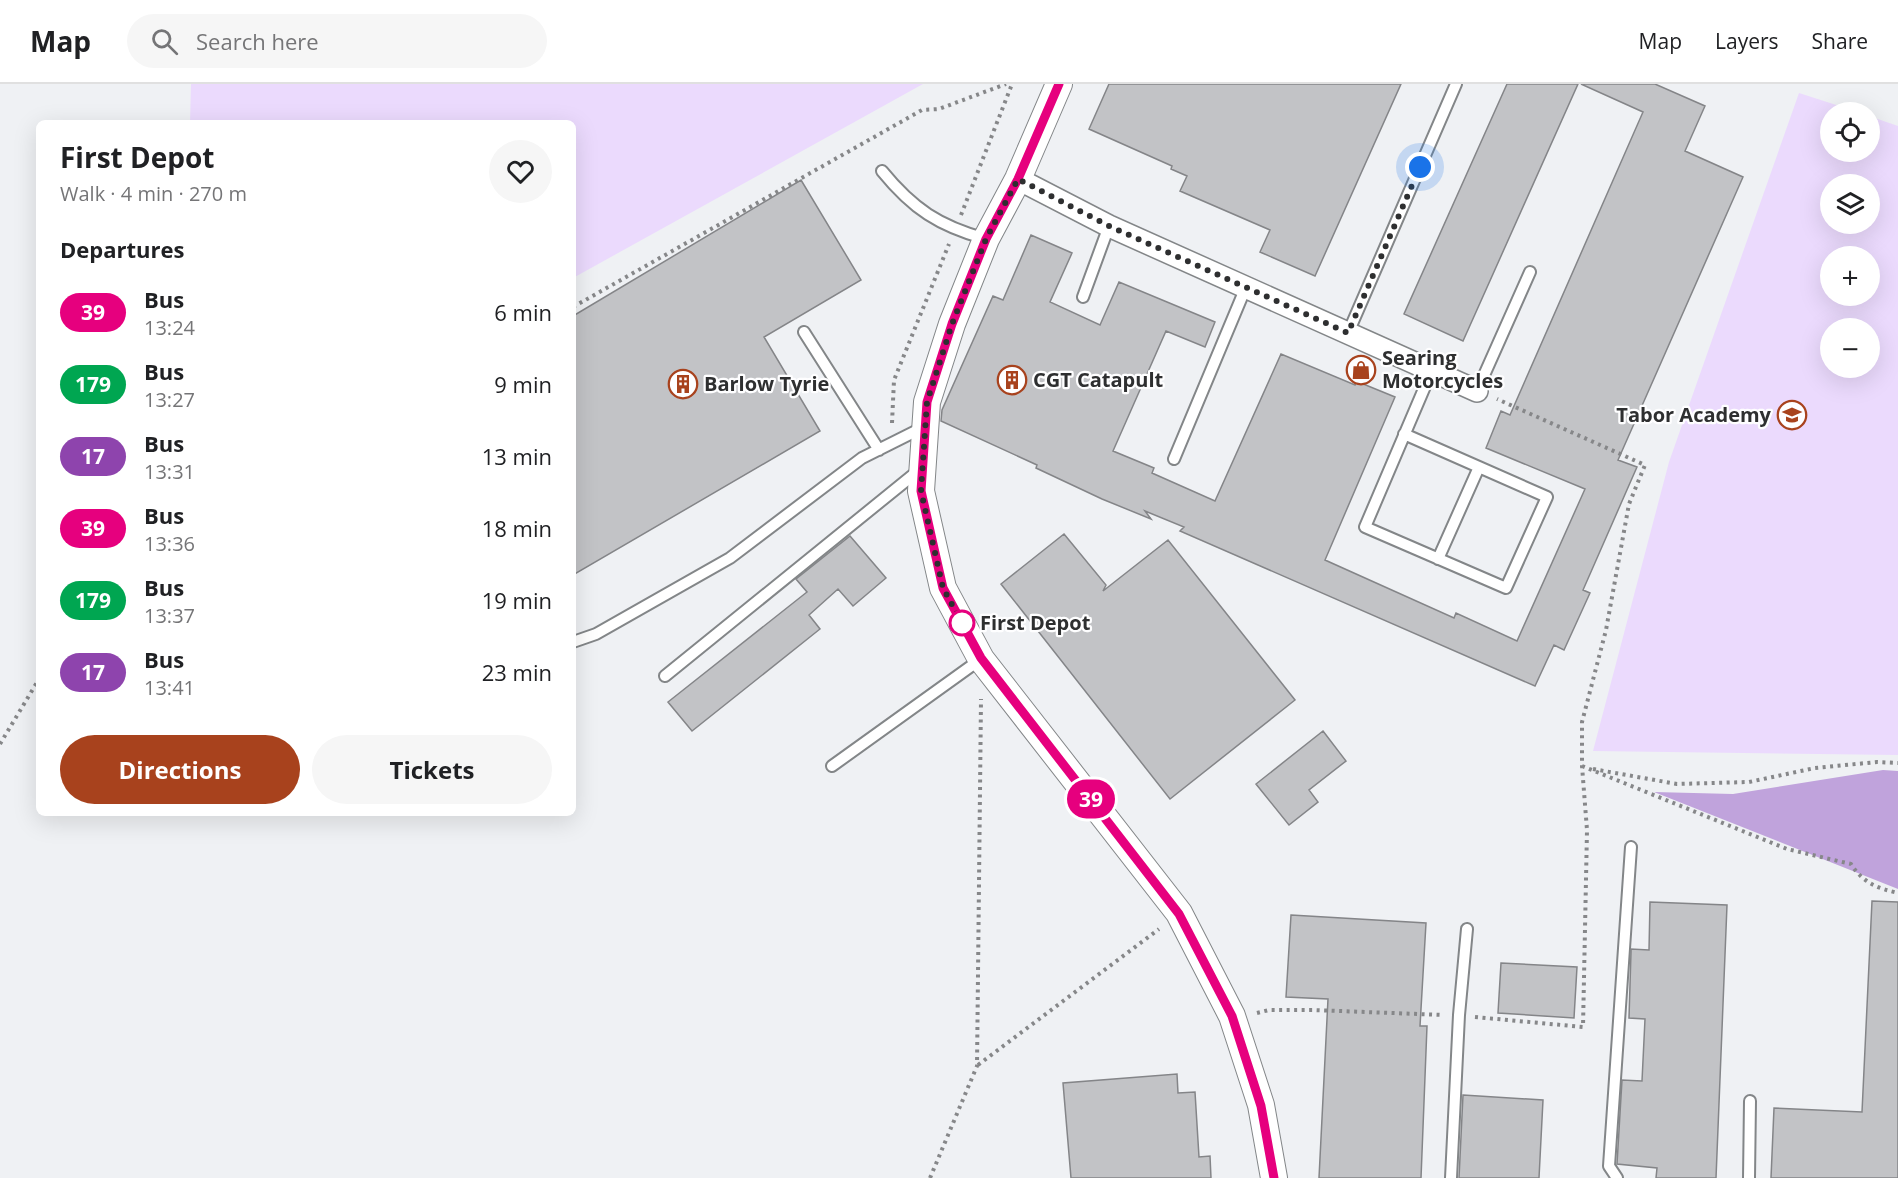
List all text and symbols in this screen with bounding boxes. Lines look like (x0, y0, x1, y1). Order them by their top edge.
search box (127, 14, 547, 68)
text: Map (30, 22, 91, 60)
icon: search (148, 25, 181, 58)
text: Search here (196, 26, 319, 56)
text: Map (1639, 27, 1682, 55)
text: Layers (1715, 27, 1779, 55)
text: Share (1812, 27, 1868, 55)
map controls (1820, 102, 1880, 378)
button: locate (1820, 102, 1880, 162)
text: First Depot (60, 138, 214, 176)
button: heart (489, 140, 552, 203)
your location (1405, 152, 1435, 182)
button: layers (1820, 174, 1880, 234)
text: Walk · 4 min · 270 m (60, 180, 247, 207)
text: Departures (60, 234, 184, 264)
button: + (1820, 246, 1880, 306)
text: Bus (144, 284, 184, 314)
text: 6 min (494, 297, 552, 327)
text: 39 (81, 298, 105, 326)
text: 13:24 (144, 314, 195, 341)
button: − (1820, 318, 1880, 378)
place label: Searing Motorcycles (1382, 344, 1503, 394)
shop icon: Searing Motorcycles (1345, 354, 1377, 386)
text: Bus (144, 356, 184, 386)
building icon: CGT Catapult (996, 364, 1028, 396)
place label: CGT Catapult (1033, 366, 1163, 393)
building icon: Barlow Tyrie (667, 368, 699, 400)
text: 9 min (494, 369, 552, 399)
text: 179 (75, 370, 111, 398)
place label: Barlow Tyrie (704, 370, 829, 397)
text: 13:27 (144, 386, 195, 413)
school or university icon: Tabor Academy (1776, 399, 1808, 431)
place label: Tabor Academy (1616, 401, 1772, 428)
text: Bus (144, 428, 184, 458)
text: 13 min (482, 441, 552, 471)
text: 17 (81, 442, 105, 470)
text: 13:31 (144, 458, 195, 485)
text: Bus (144, 500, 184, 530)
text: 18 min (482, 513, 552, 543)
text: 39 (81, 514, 105, 542)
text: 13:36 (144, 530, 195, 557)
text: Bus (144, 572, 184, 602)
text: 19 min (482, 585, 552, 615)
text: 179 (75, 586, 111, 614)
text: 13:37 (144, 602, 195, 629)
place label: First Depot (980, 609, 1091, 636)
marker: First Depot (949, 610, 975, 636)
text: Bus (144, 644, 184, 674)
text: 23 min (482, 657, 552, 687)
text: 17 (81, 658, 105, 686)
text: 13:41 (144, 674, 195, 701)
button: Directions (60, 735, 300, 804)
button: Tickets (312, 735, 552, 804)
line badge: 39 (1064, 780, 1118, 818)
text: 39 (1079, 785, 1103, 813)

